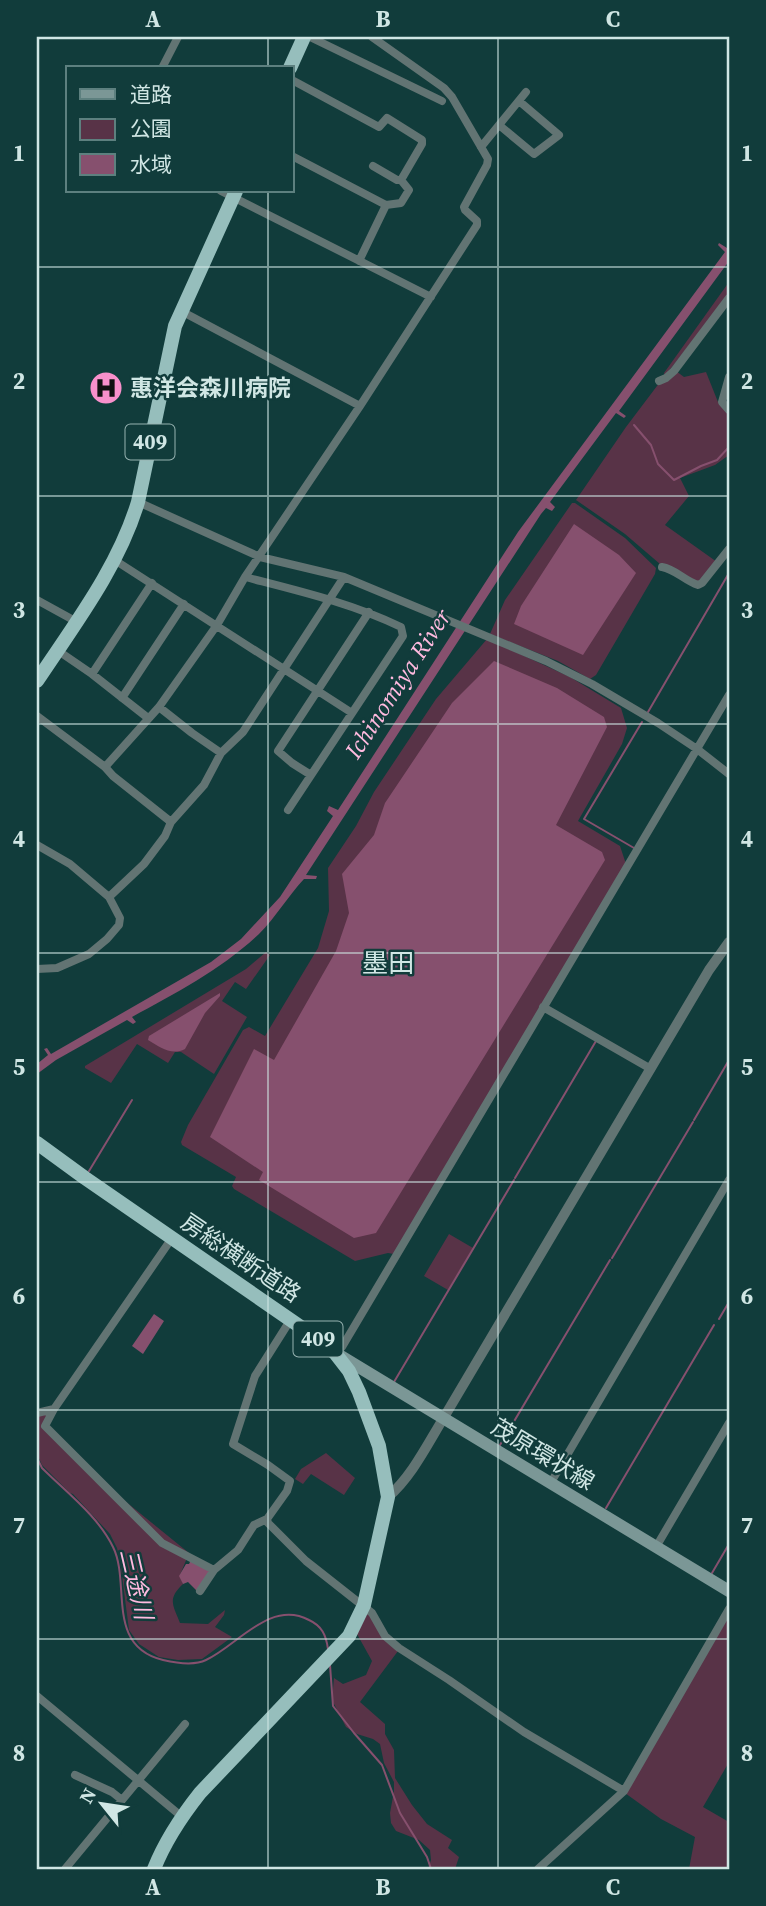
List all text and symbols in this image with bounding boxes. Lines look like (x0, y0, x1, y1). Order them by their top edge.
text: A (145, 3, 161, 35)
text: B (376, 3, 391, 35)
text: C (606, 3, 620, 35)
legend (66, 66, 294, 192)
text: 道路 (130, 80, 172, 109)
text: 公園 (130, 114, 172, 143)
text: 1 (13, 137, 25, 169)
text: 1 (741, 137, 753, 169)
text: 水域 (130, 150, 172, 179)
text: 2 (13, 365, 25, 397)
text: 2 (741, 365, 753, 397)
hospital icon: 惠洋会森川病院 (87, 369, 125, 407)
place label: 惠洋会森川病院 (130, 372, 291, 404)
road number: 409 (125, 424, 174, 460)
text: 3 (13, 594, 25, 626)
text: 3 (741, 594, 753, 626)
water label: Ichinomiya River (336, 601, 459, 766)
text: 4 (13, 823, 25, 855)
text: 4 (741, 823, 753, 855)
district label: 墨田 (362, 945, 414, 981)
text: 5 (13, 1051, 25, 1083)
text: 5 (741, 1051, 753, 1083)
street label: 房総横断道路 (175, 1206, 307, 1310)
text: 6 (13, 1280, 25, 1312)
text: 6 (741, 1280, 753, 1312)
road number: 409 (294, 1322, 342, 1356)
street label: 茂原環状線 (485, 1411, 601, 1497)
text: 7 (13, 1509, 25, 1541)
text: 7 (741, 1509, 753, 1541)
water label: 三途川 (112, 1545, 161, 1626)
text: 8 (13, 1737, 25, 1769)
text: 8 (741, 1737, 753, 1769)
north arrow (66, 1770, 136, 1840)
text: N (73, 1783, 102, 1808)
text: A (145, 1871, 161, 1903)
text: B (376, 1871, 391, 1903)
text: C (606, 1871, 620, 1903)

